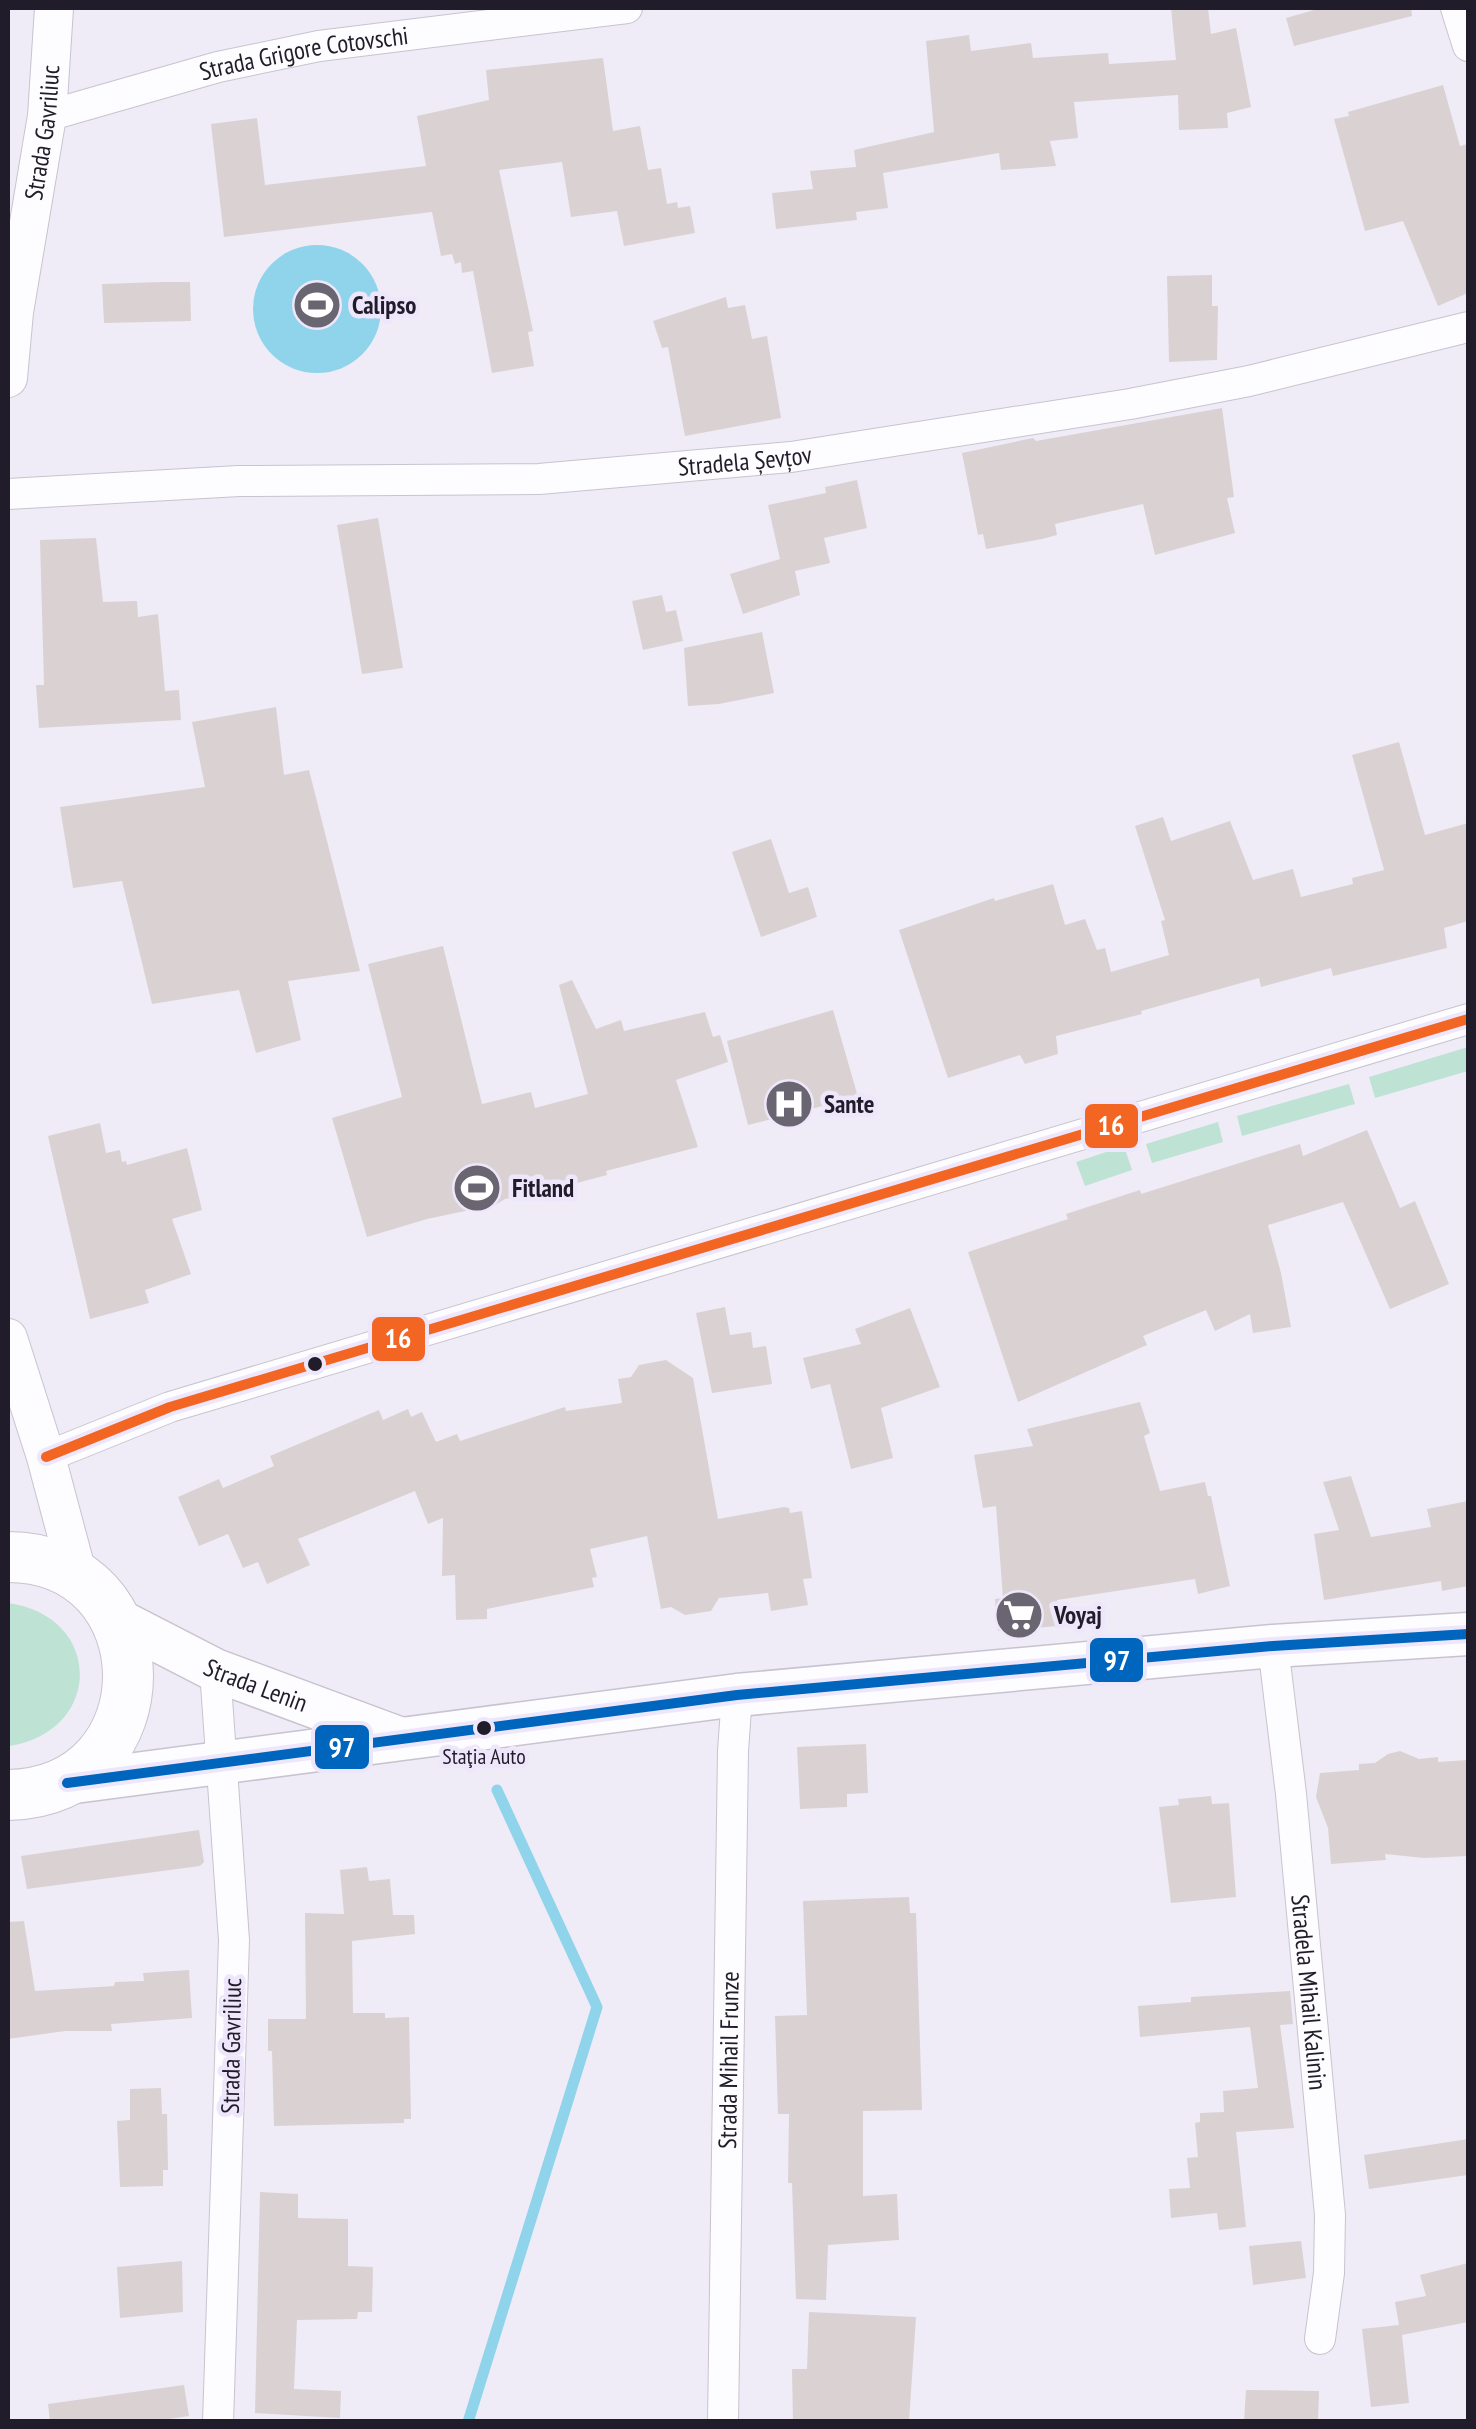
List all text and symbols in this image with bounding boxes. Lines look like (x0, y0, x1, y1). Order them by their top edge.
street label: Strada Grigore Cotovschi (196, 19, 410, 88)
street label: Strada Gavriliuc (17, 64, 66, 202)
sports icon: Calipso (291, 279, 343, 331)
place label: Calipso (352, 289, 416, 321)
street label: Stradela Șevțov (677, 438, 814, 483)
hospital icon: Sante (763, 1078, 815, 1130)
place label: Sante (824, 1088, 875, 1120)
line badge: 16 (1083, 1102, 1140, 1150)
text: 16 (1098, 1106, 1124, 1143)
sports icon: Fitland (451, 1162, 503, 1214)
place label: Fitland (512, 1172, 574, 1204)
line badge: 16 (370, 1315, 427, 1363)
text: 16 (385, 1319, 411, 1356)
unlabelled marker (305, 1354, 325, 1374)
supermarket icon: Voyaj (993, 1589, 1045, 1641)
place label: Voyaj (1053, 1599, 1102, 1631)
line badge: 97 (1088, 1636, 1145, 1684)
text: 97 (1104, 1641, 1130, 1678)
street label: Strada Lenin (199, 1651, 312, 1719)
marker: Staţia Auto (474, 1718, 494, 1738)
line badge: 97 (313, 1723, 371, 1771)
text: 97 (329, 1728, 355, 1765)
place label: Staţia Auto (442, 1742, 526, 1770)
street label: Stradela Mihail Kalinin (1284, 1893, 1334, 2091)
street label: Strada Mihail Frunze (711, 1971, 746, 2149)
street label: Strada Gavriliuc (214, 1978, 248, 2114)

